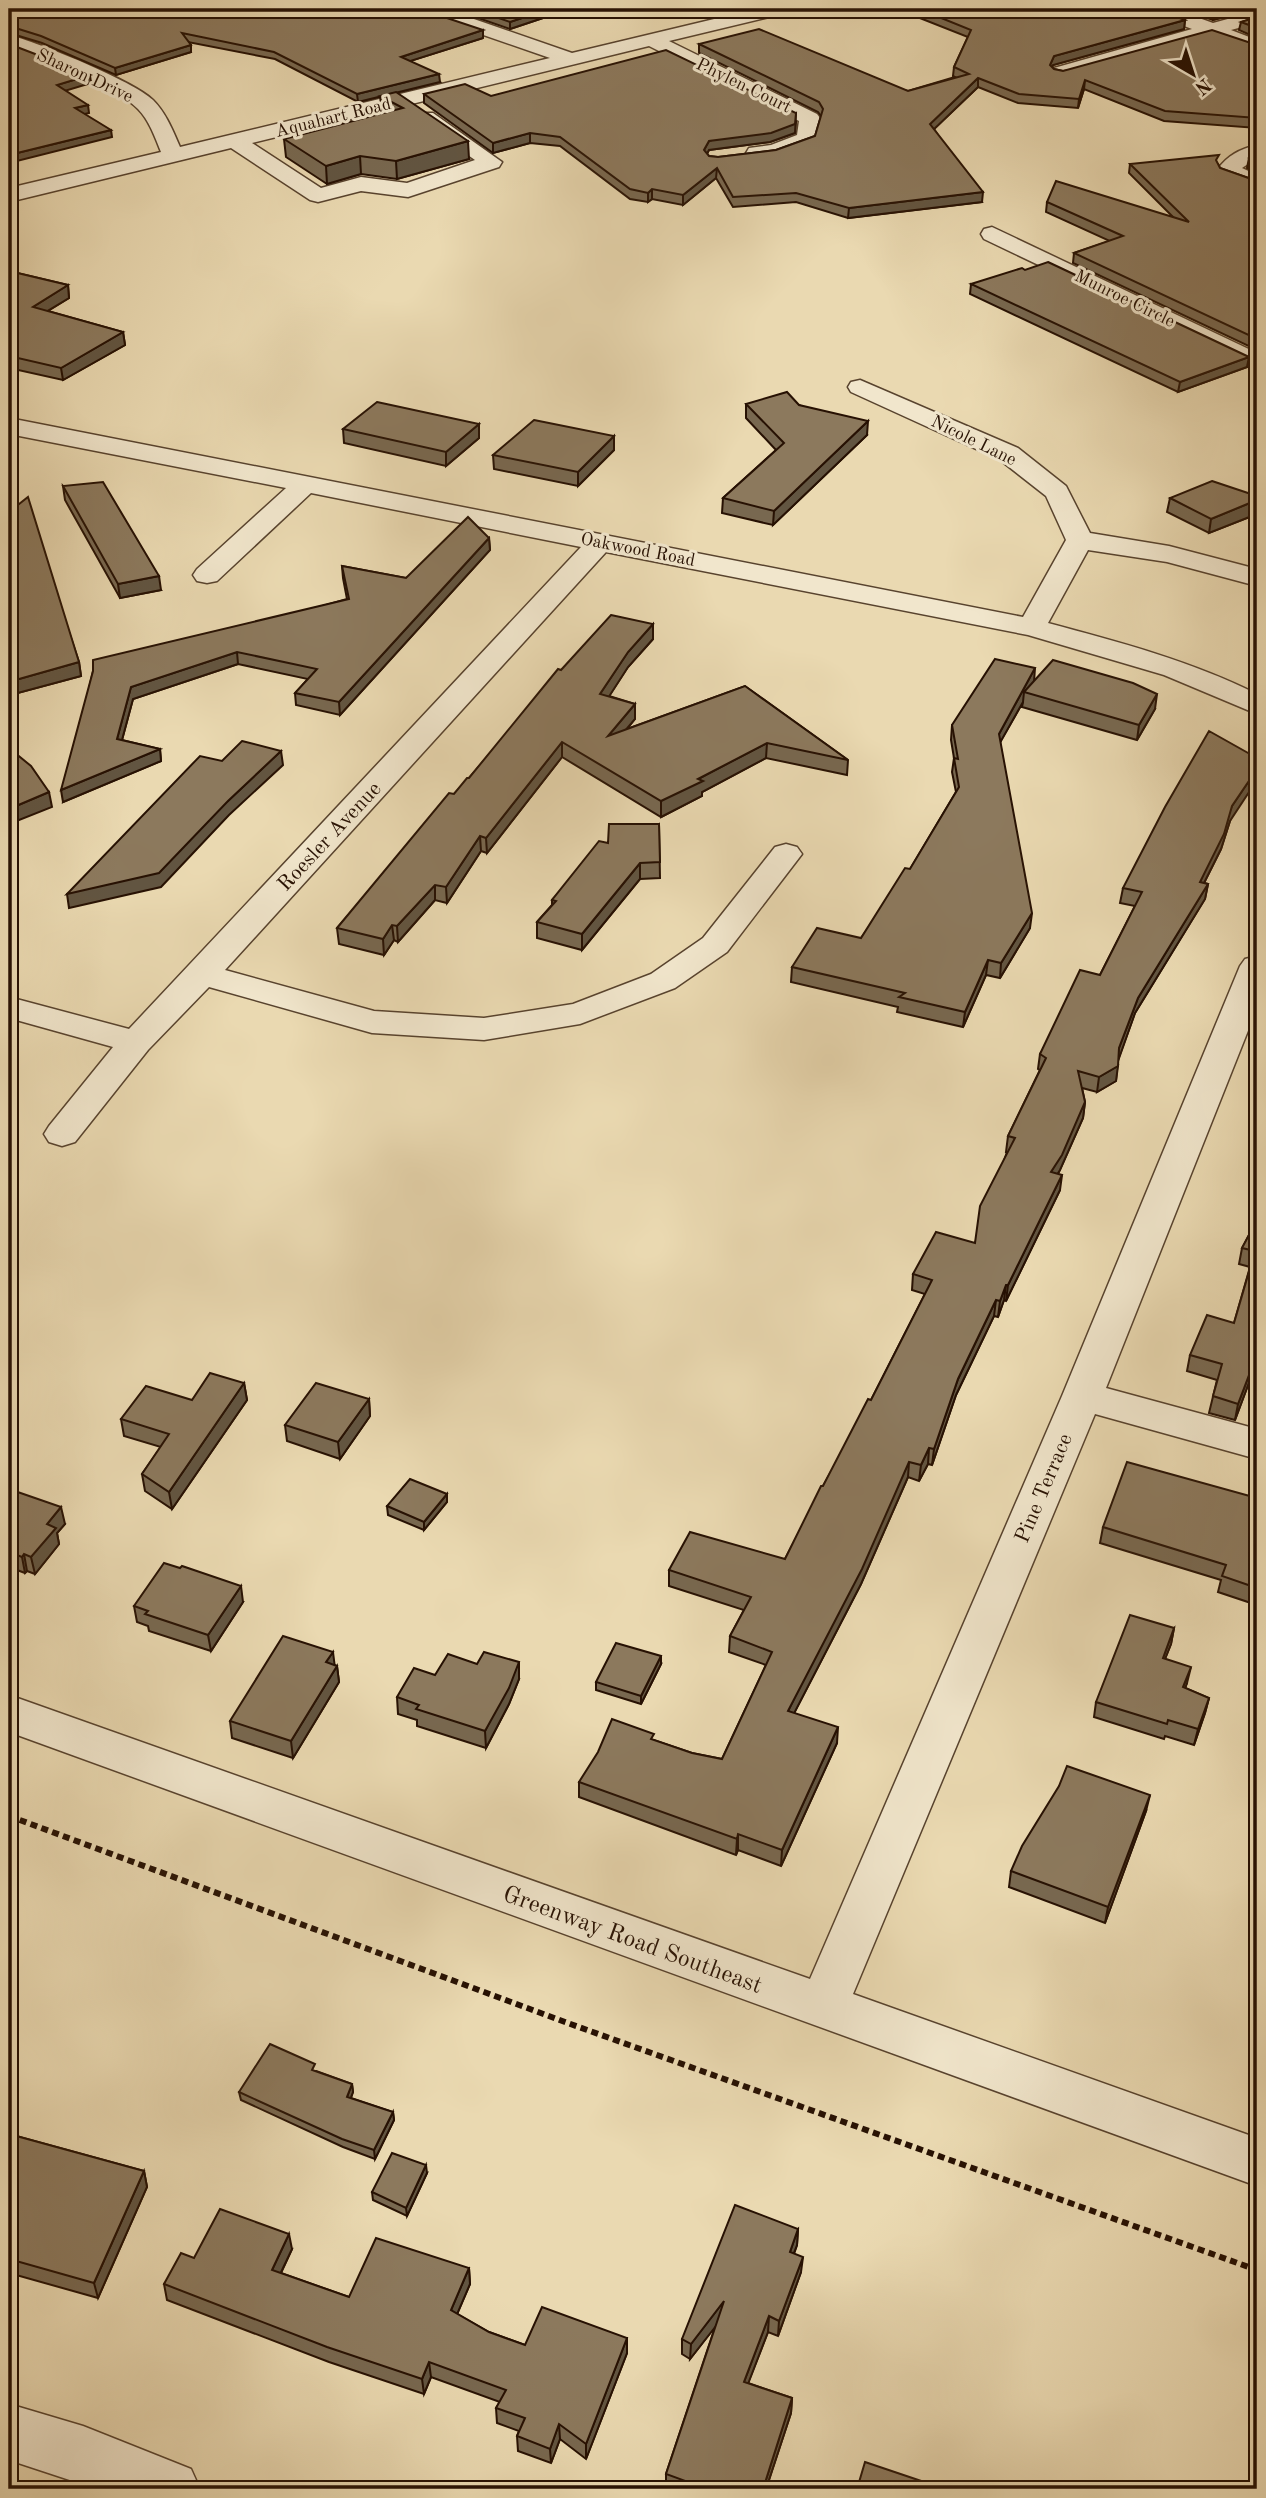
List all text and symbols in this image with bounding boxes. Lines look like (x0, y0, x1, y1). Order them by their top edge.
north arrow (1158, 38, 1228, 108)
street label: Sharon Drive (34, 46, 136, 106)
street label: Phylen Court (693, 55, 794, 117)
text: N (1190, 73, 1214, 98)
street label: Aquahart Road (273, 95, 393, 141)
street label: Munroe Circle (1071, 267, 1178, 331)
street label: Nicole Lane (928, 413, 1019, 469)
street label: Oakwood Road (579, 530, 697, 570)
street label: Roesler Avenue (274, 778, 386, 896)
street label: Pine Terrace (1012, 1431, 1077, 1546)
street label: Greenway Road Southeast (500, 1883, 765, 1999)

